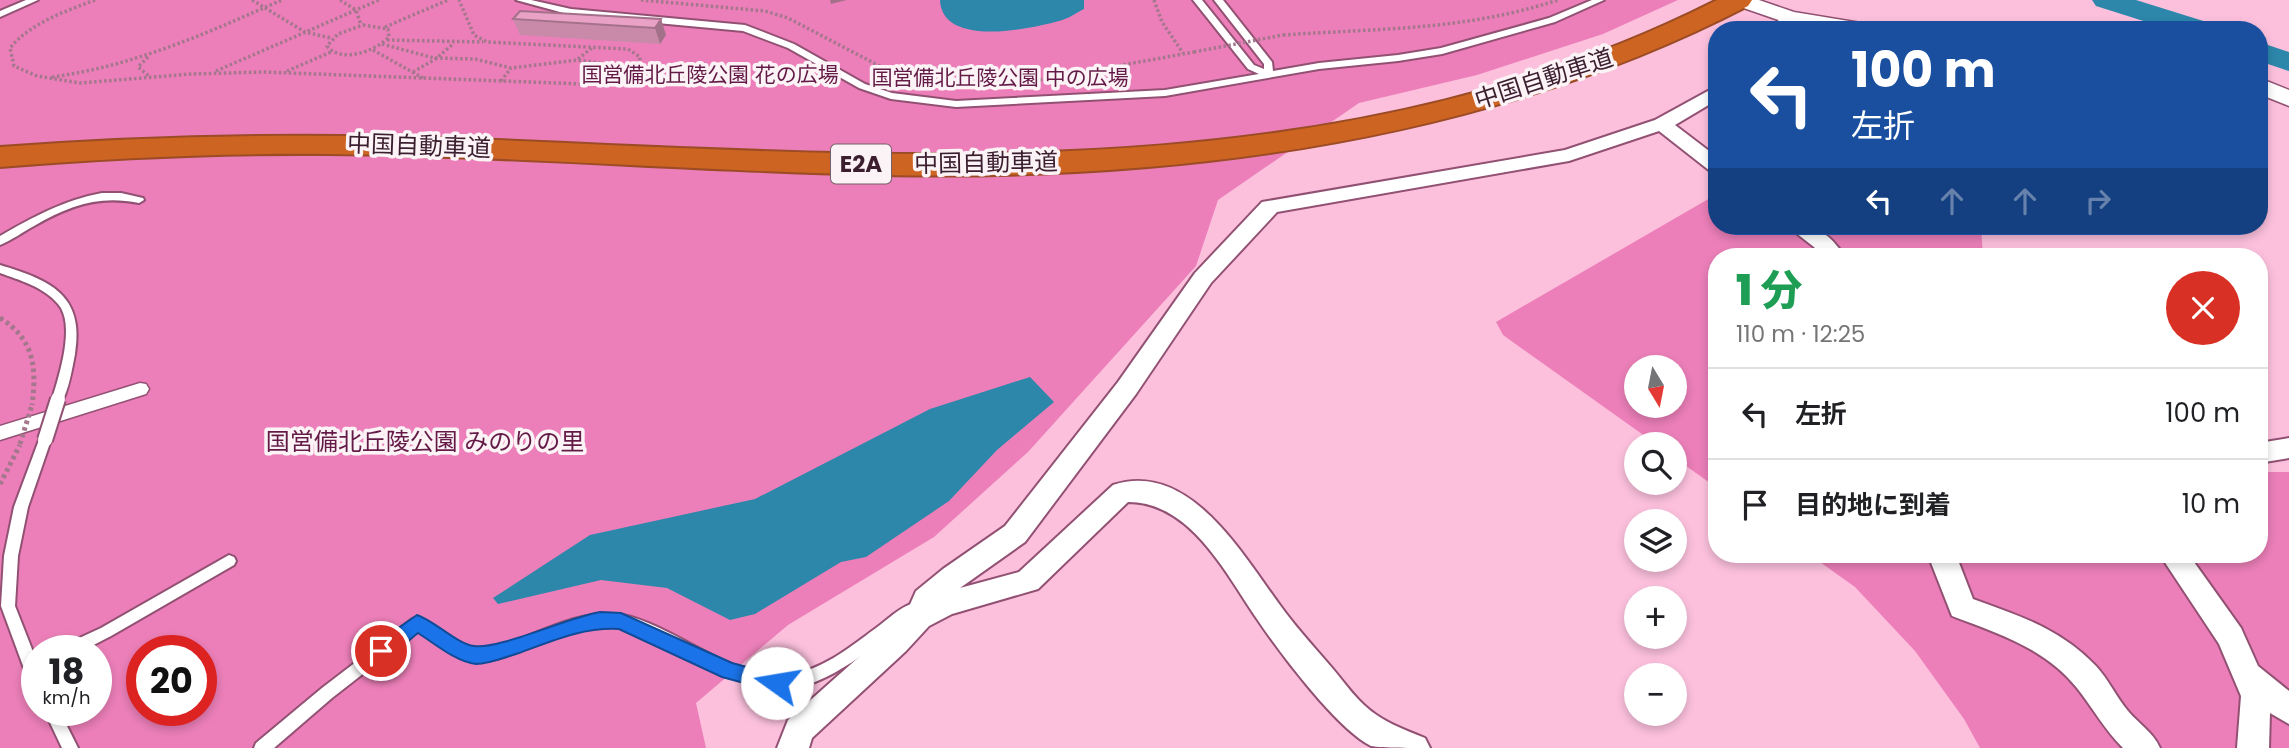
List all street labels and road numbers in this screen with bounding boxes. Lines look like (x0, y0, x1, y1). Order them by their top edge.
street label: 中国自動車道 (1470, 41, 1617, 116)
street label: 中国自動車道 (346, 126, 492, 165)
road number: E2A (831, 144, 891, 183)
street label: 中国自動車道 (914, 145, 1058, 180)

